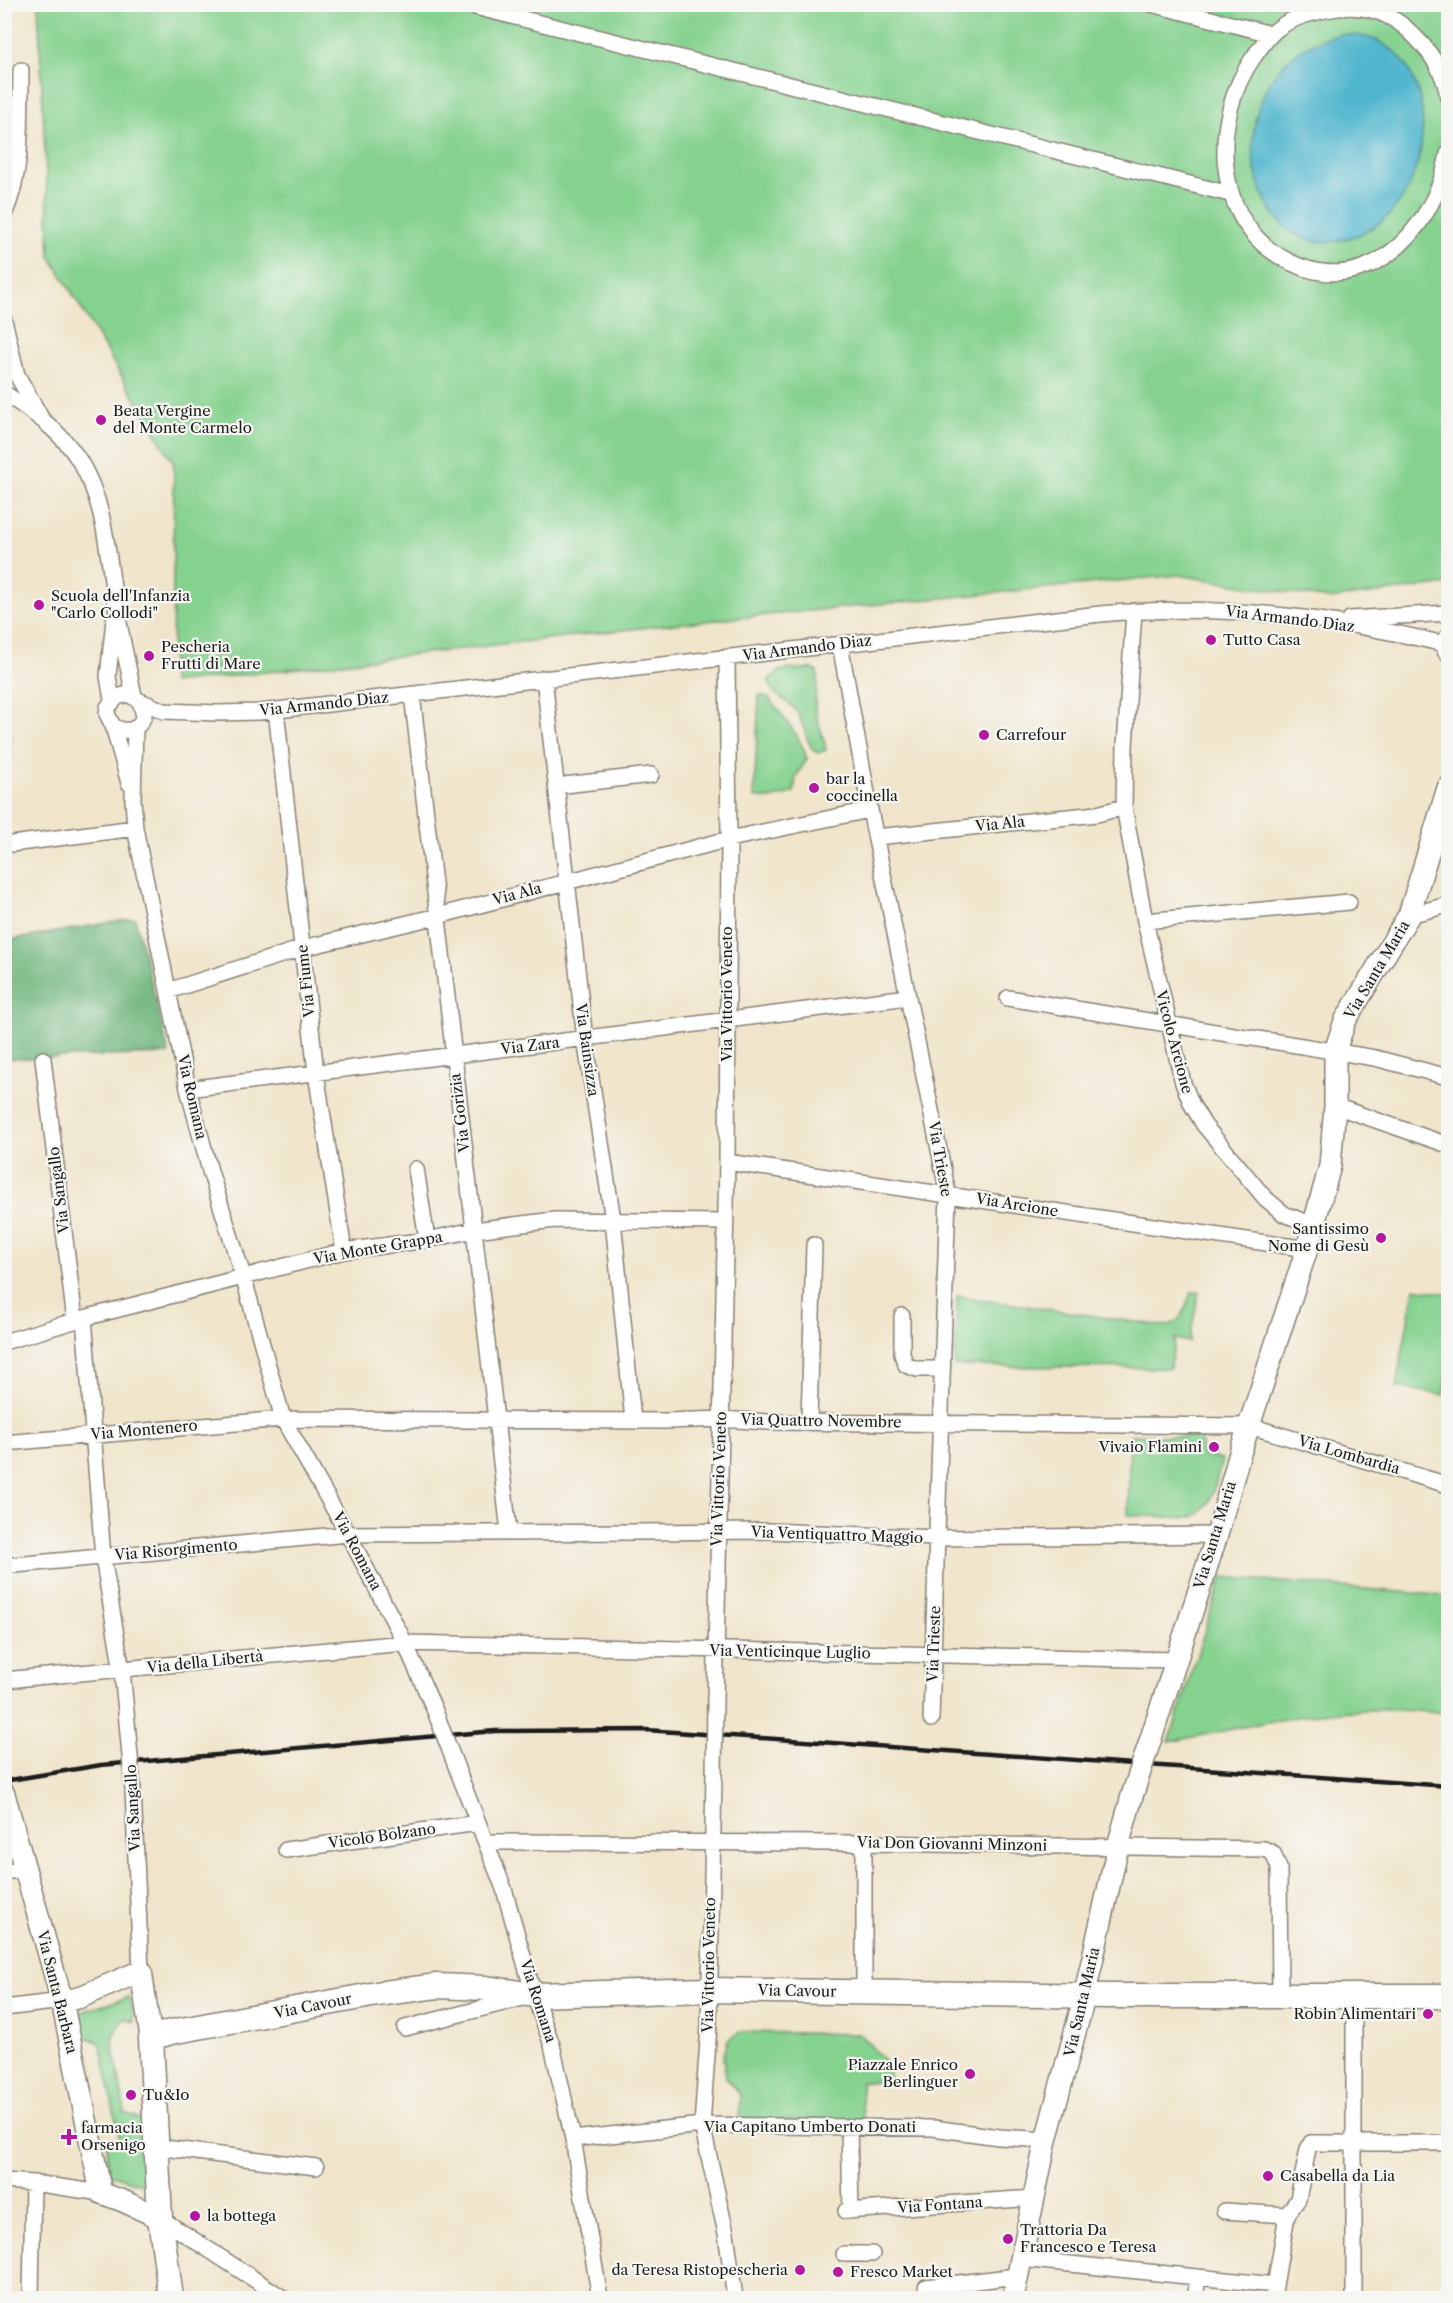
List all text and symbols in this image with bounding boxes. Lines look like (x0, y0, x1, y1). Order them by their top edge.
place label: Beata Vergine del Monte Carmelo (113, 401, 252, 437)
marker: Beata Vergine del Monte Carmelo (94, 413, 108, 427)
place label: Scuola dell'Infanzia "Carlo Collodi" (51, 586, 190, 622)
marker: Scuola dell'Infanzia "Carlo Collodi" (32, 598, 46, 612)
street label: Via Armando Diaz (1223, 601, 1356, 636)
street label: Via Armando Diaz (740, 630, 873, 665)
place label: Tutto Casa (1223, 630, 1301, 649)
marker: Tutto Casa (1204, 633, 1218, 647)
place label: Pescheria Frutti di Mare (161, 637, 261, 673)
marker: Pescheria Frutti di Mare (142, 649, 156, 663)
street label: Via Armando Diaz (257, 687, 390, 720)
place label: Carrefour (996, 725, 1067, 744)
marker: Carrefour (977, 728, 991, 742)
place label: bar la coccinella (826, 769, 898, 805)
marker: bar la coccinella (807, 781, 821, 795)
street label: Via Ala (973, 811, 1026, 836)
street label: Via Ala (489, 878, 544, 909)
street label: Via Santa Maria (1339, 917, 1414, 1024)
street label: Via Vittorio Veneto (717, 926, 736, 1063)
street label: Via Fiume (292, 944, 319, 1019)
street label: Vicolo Arcione (1151, 987, 1197, 1096)
street label: Via Bainsizza (571, 1001, 603, 1098)
street label: Via Zara (498, 1032, 561, 1059)
street label: Via Romana (173, 1052, 211, 1141)
street label: Via Gorizia (445, 1072, 474, 1155)
street label: Via Trieste (924, 1119, 956, 1198)
street label: Via Sangallo (44, 1146, 73, 1235)
street label: Via Arcione (974, 1188, 1060, 1220)
place label: Santissimo Nome di Gesù (1268, 1219, 1369, 1255)
street label: Via Monte Grappa (311, 1227, 444, 1268)
marker: Santissimo Nome di Gesù (1374, 1231, 1388, 1245)
street label: Via Quattro Novembre (739, 1410, 902, 1431)
street label: Via Vittorio Veneto (707, 1411, 730, 1548)
street label: Via Montenero (89, 1415, 198, 1444)
street label: Via Lombardia (1295, 1431, 1402, 1478)
place label: Vivaio Flamini (1098, 1437, 1202, 1456)
marker: Vivaio Flamini (1207, 1440, 1221, 1454)
street label: Via Santa Maria (1189, 1478, 1240, 1592)
street label: Via Romana (328, 1507, 386, 1593)
street label: Via Ventiquattro Maggio (750, 1522, 923, 1547)
street label: Via Risorgimento (113, 1535, 238, 1564)
street label: Via Trieste (923, 1605, 944, 1684)
street label: Via Venticinque Luglio (708, 1641, 871, 1662)
street label: Via della Libertà (145, 1646, 264, 1677)
street label: Via Sangallo (121, 1764, 144, 1853)
street label: Vicolo Bolzano (326, 1819, 437, 1853)
street label: Via Don Giovanni Minzoni (856, 1832, 1048, 1855)
street label: Via Vittorio Veneto (698, 1897, 719, 2034)
street label: Via Santa Barbara (33, 1927, 82, 2055)
street label: Via Santa Maria (1059, 1945, 1103, 2060)
street label: Via Romana (516, 1956, 561, 2045)
street label: Via Cavour (757, 1980, 837, 2001)
street label: Via Cavour (272, 1989, 354, 2023)
place label: Robin Alimentari (1294, 2004, 1416, 2023)
marker: Robin Alimentari (1421, 2007, 1435, 2021)
place label: Piazzale Enrico Berlinguer (848, 2055, 959, 2091)
marker: Piazzale Enrico Berlinguer (963, 2067, 977, 2081)
place label: Tu&Io (143, 2085, 190, 2104)
marker: Tu&Io (124, 2088, 138, 2102)
street label: Via Capitano Umberto Donati (703, 2117, 916, 2136)
place label: farmacia Orsenigo (81, 2118, 146, 2154)
marker: farmacia Orsenigo (62, 2130, 76, 2144)
place label: Casabella da Lia (1280, 2166, 1395, 2185)
marker: Casabella da Lia (1261, 2169, 1275, 2183)
street label: Via Fontana (896, 2192, 983, 2217)
place label: la bottega (207, 2206, 276, 2225)
marker: la bottega (188, 2209, 202, 2223)
place label: Trattoria Da Francesco e Teresa (1020, 2220, 1156, 2256)
marker: Trattoria Da Francesco e Teresa (1001, 2232, 1015, 2246)
place label: da Teresa Ristopescheria (611, 2260, 788, 2279)
place label: Fresco Market (850, 2262, 954, 2281)
marker: da Teresa Ristopescheria (793, 2263, 807, 2277)
marker: Fresco Market (831, 2265, 845, 2279)

